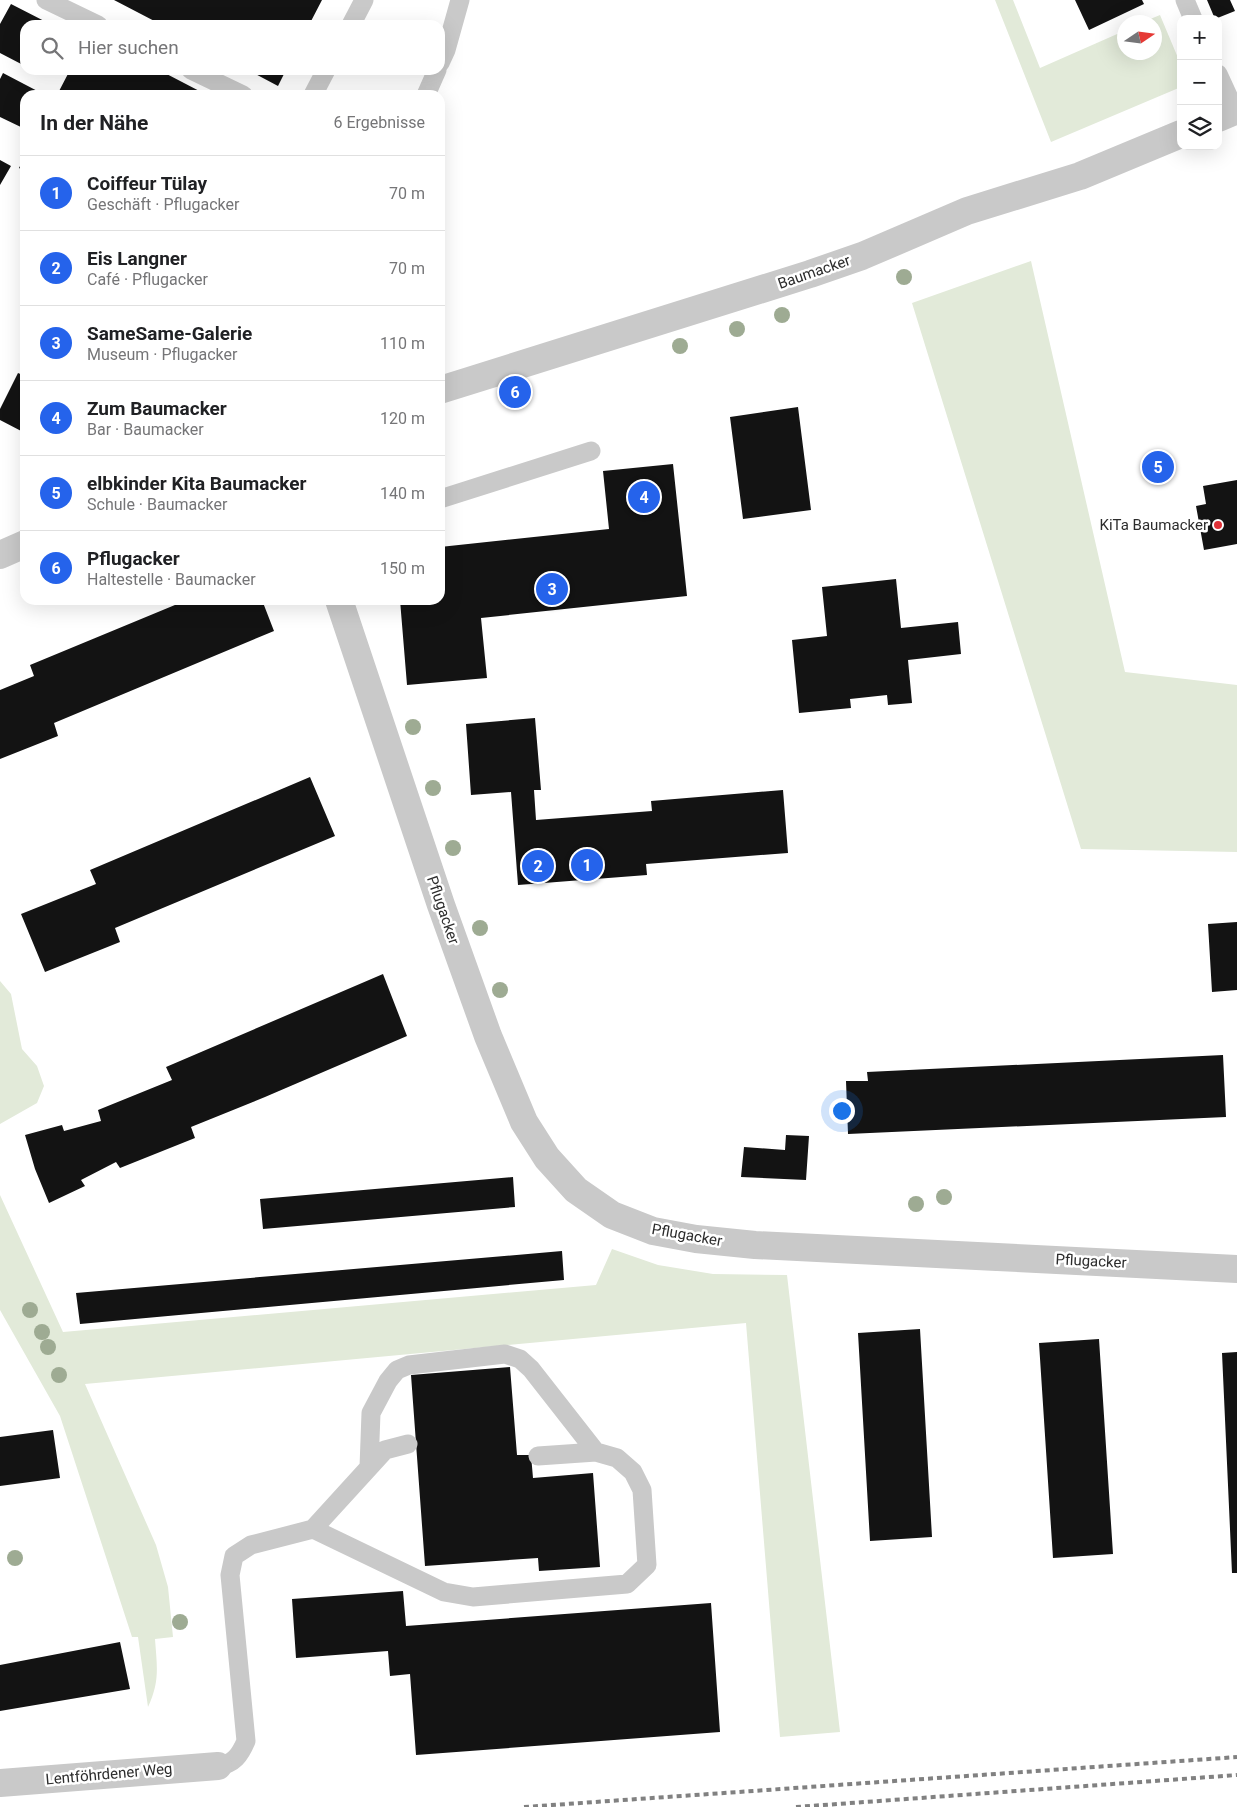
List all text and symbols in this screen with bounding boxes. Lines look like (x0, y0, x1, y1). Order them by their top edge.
north arrow (1117, 15, 1162, 60)
map controls (1177, 15, 1222, 150)
button: + (1177, 15, 1222, 60)
search box (20, 20, 445, 75)
icon: search (38, 34, 66, 62)
text: Hier suchen (78, 36, 179, 59)
button: − (1177, 60, 1222, 105)
button: layers (1177, 105, 1222, 150)
text: In der Nähe (40, 111, 148, 135)
text: 6 Ergebnisse (333, 113, 425, 132)
text: Coiffeur Tülay (87, 172, 207, 195)
text: 1 (51, 184, 61, 203)
text: 70 m (389, 184, 425, 203)
text: Geschäft · Pflugacker (87, 195, 239, 214)
text: Eis Langner (87, 247, 187, 270)
street label: Baumacker (775, 251, 853, 293)
text: 2 (51, 259, 61, 278)
text: 70 m (389, 259, 425, 278)
text: Café · Pflugacker (87, 270, 208, 289)
text: SameSame-Galerie (87, 322, 252, 345)
text: 3 (51, 334, 61, 353)
text: 110 m (380, 334, 425, 353)
text: Museum · Pflugacker (87, 345, 237, 364)
pin: 6 (499, 373, 531, 411)
text: Zum Baumacker (87, 397, 227, 420)
text: 4 (51, 409, 61, 428)
text: 120 m (380, 409, 425, 428)
text: Bar · Baumacker (87, 420, 204, 439)
pin: 5 (1142, 448, 1174, 486)
text: elbkinder Kita Baumacker (87, 472, 307, 495)
pin: 4 (628, 478, 660, 516)
text: 5 (51, 484, 61, 503)
text: 140 m (380, 484, 425, 503)
text: Schule · Baumacker (87, 495, 227, 514)
place label: KiTa Baumacker (1100, 516, 1208, 534)
marker: KiTa Baumacker (1212, 519, 1224, 531)
text: Pflugacker (87, 547, 180, 570)
text: 6 (51, 559, 61, 578)
text: 150 m (380, 559, 425, 578)
text: Haltestelle · Baumacker (87, 570, 256, 589)
pin: 3 (536, 570, 568, 608)
pin: 1 (571, 846, 603, 884)
pin: 2 (522, 847, 554, 885)
street label: Pflugacker (423, 873, 463, 947)
your location (829, 1098, 855, 1124)
street label: Pflugacker (650, 1220, 724, 1250)
street label: Pflugacker (1055, 1250, 1127, 1272)
street label: Lentföhrdener Weg (45, 1759, 173, 1789)

